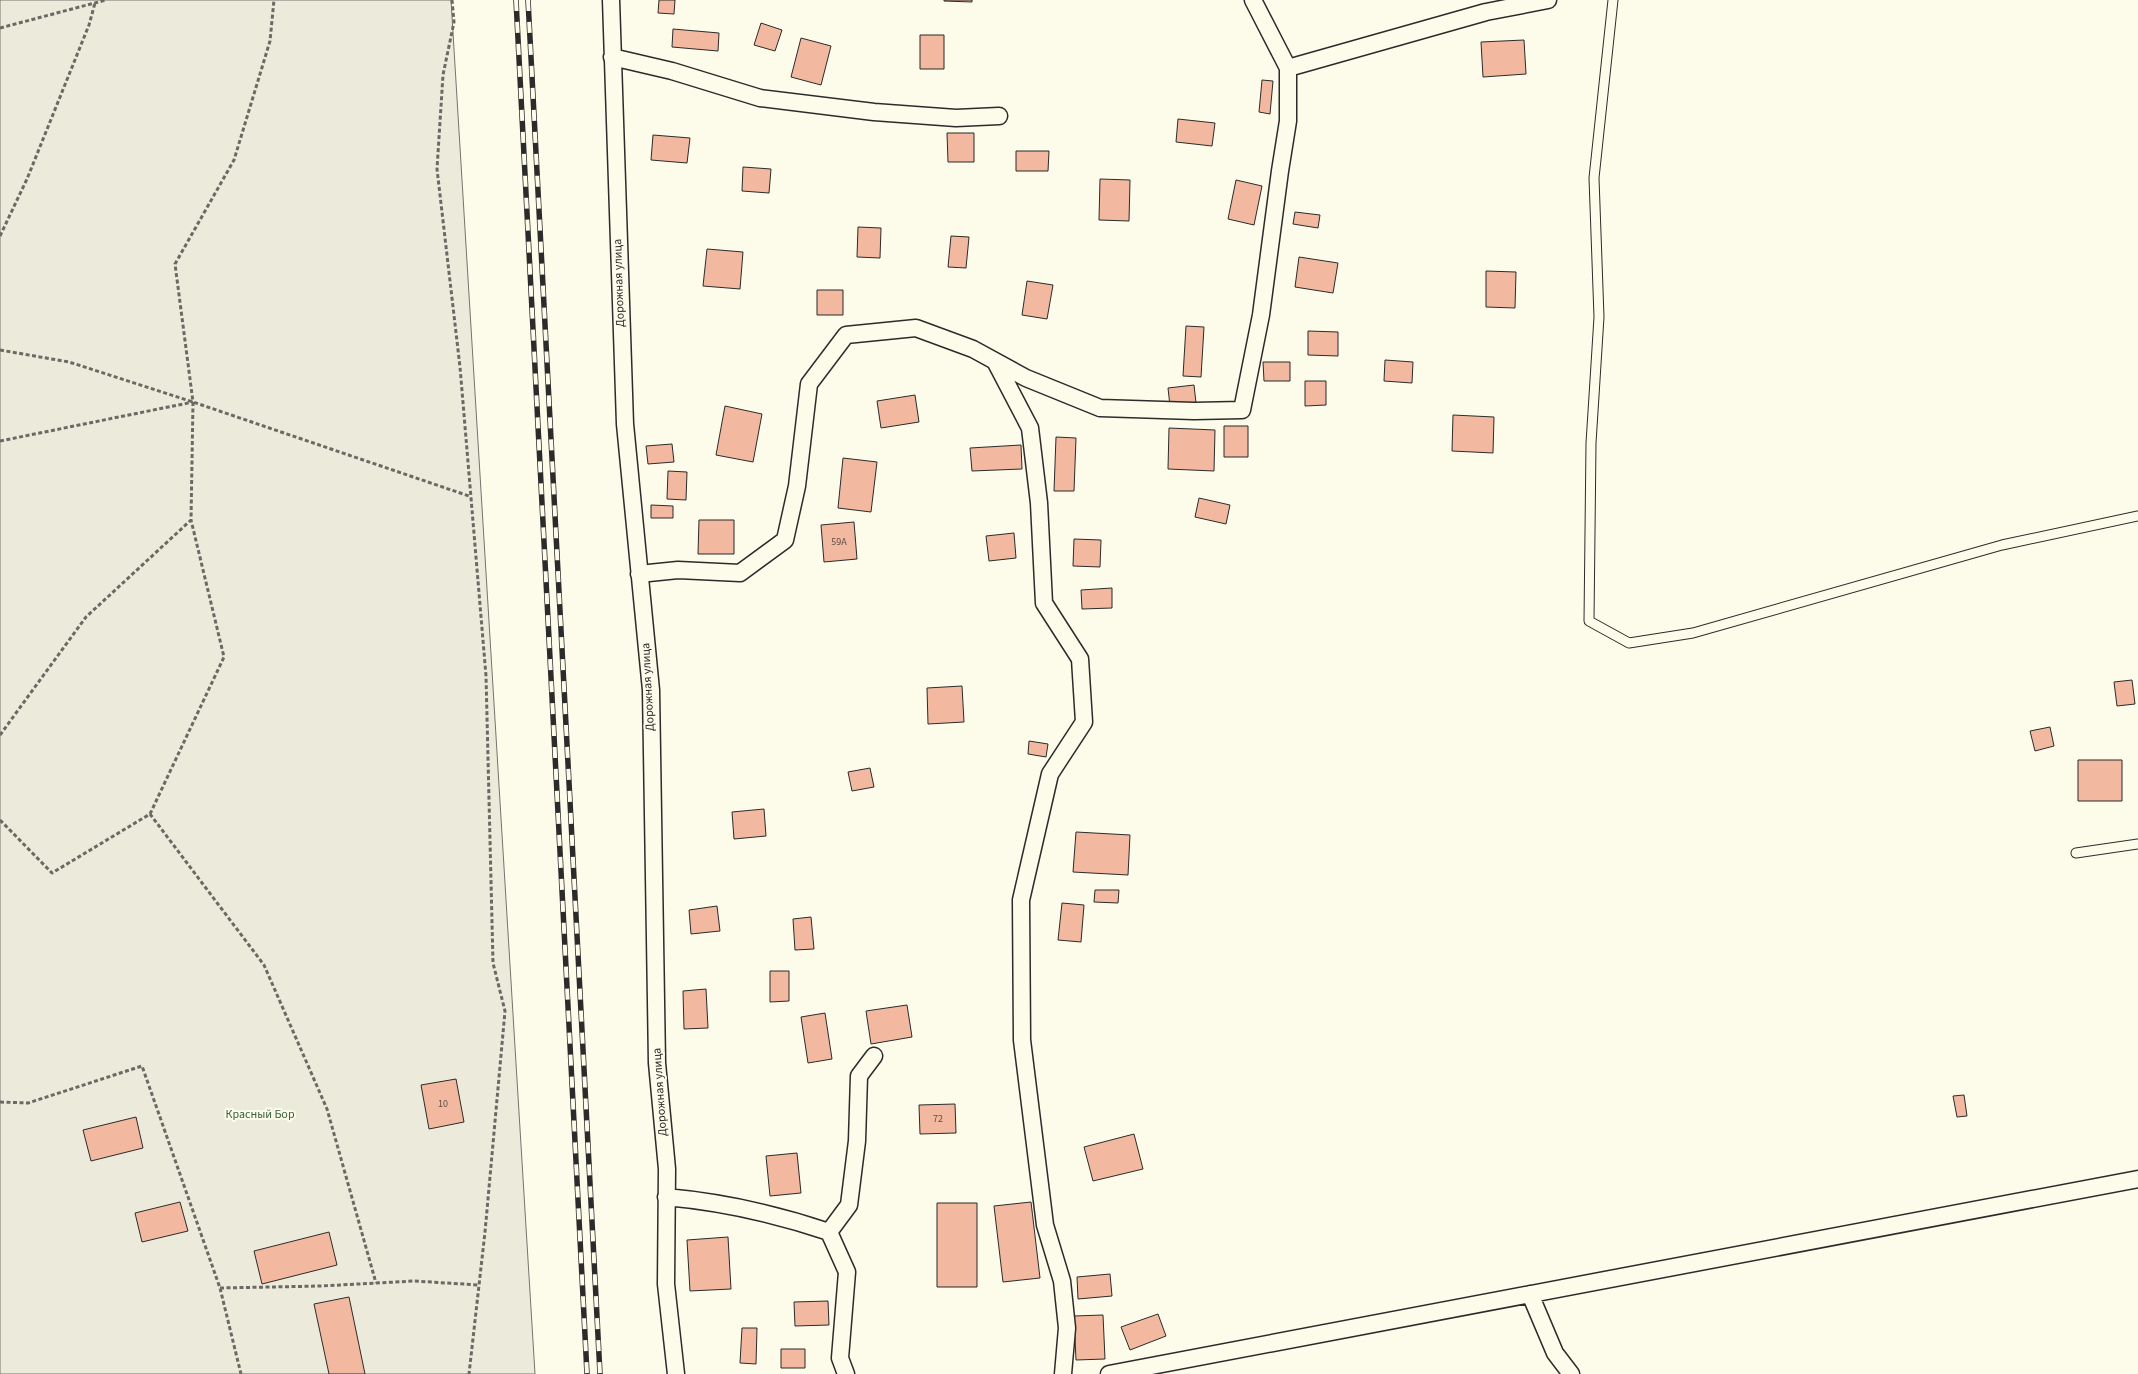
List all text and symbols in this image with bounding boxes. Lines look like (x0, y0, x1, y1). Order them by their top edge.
street label: Дорожная улица (609, 238, 629, 328)
house number: 59А (831, 535, 847, 549)
street label: Дорожная улица (637, 642, 659, 732)
street label: Дорожная улица (648, 1047, 672, 1137)
house number: 10 (438, 1097, 448, 1111)
park label: Красный Бор (225, 1106, 295, 1123)
house number: 72 (933, 1112, 943, 1126)

